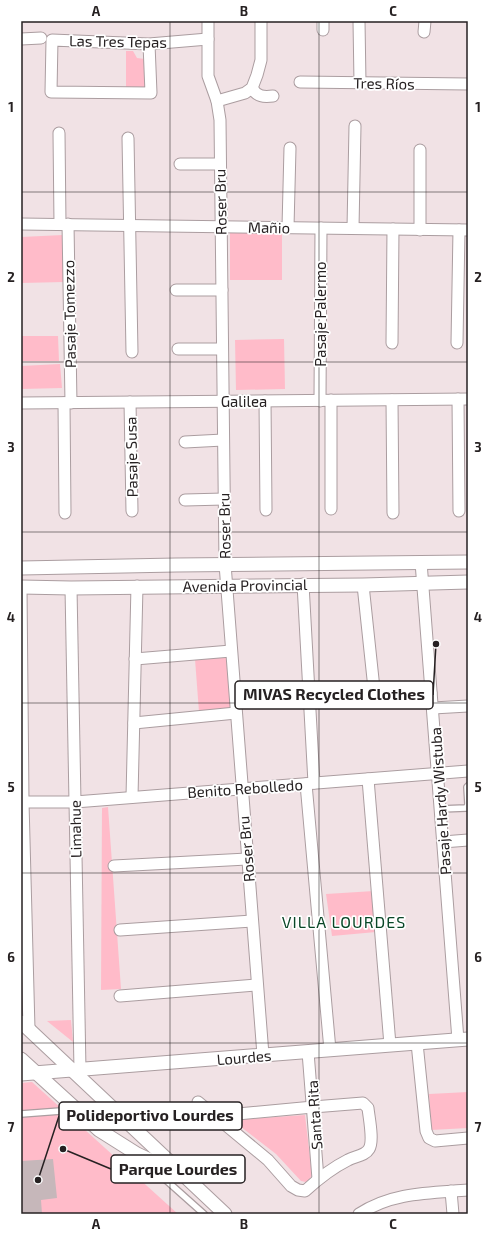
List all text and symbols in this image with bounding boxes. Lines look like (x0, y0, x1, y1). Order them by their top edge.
text: A (92, 3, 101, 19)
text: B (240, 3, 248, 19)
text: C (389, 3, 397, 19)
street label: Las Tres Tepas (69, 31, 167, 51)
street label: Tres Ríos (353, 73, 415, 93)
text: 1 (8, 99, 14, 115)
text: 1 (475, 99, 481, 115)
street label: Roser Bru (210, 169, 230, 235)
street label: Mañio (248, 218, 290, 236)
street label: Pasaje Tomezzo (59, 260, 80, 368)
street label: Pasaje Palermo (311, 261, 330, 367)
text: 2 (7, 269, 15, 285)
text: 2 (474, 269, 482, 285)
street label: Galilea (221, 392, 267, 410)
street label: Pasaje Susa (121, 416, 142, 498)
text: 3 (7, 439, 15, 455)
text: 3 (474, 439, 482, 455)
street label: Roser Bru (214, 493, 234, 559)
street label: Avenida Provincial (182, 575, 308, 595)
text: 4 (7, 609, 15, 625)
text: 4 (474, 609, 482, 625)
callout: MIVAS Recycled Clothes (235, 681, 433, 709)
text: MIVAS Recycled Clothes (243, 684, 425, 704)
street label: Pasaje Hardy Wistuba (426, 726, 455, 876)
street label: Benito Rebolledo (187, 775, 303, 801)
text: 5 (7, 779, 15, 795)
text: 5 (474, 779, 482, 795)
street label: Limahue (65, 800, 85, 858)
street label: Roser Bru (234, 815, 258, 883)
district label: VILLA LOURDES (282, 912, 406, 931)
text: 6 (7, 949, 15, 965)
text: 6 (474, 949, 482, 965)
street label: Lourdes (216, 1046, 272, 1068)
street label: Santa Rita (303, 1080, 325, 1150)
callout: Polideportivo Lourdes (59, 1102, 242, 1130)
text: Polideportivo Lourdes (66, 1105, 234, 1124)
text: 7 (8, 1119, 15, 1135)
text: 7 (475, 1119, 482, 1135)
callout: Parque Lourdes (111, 1155, 245, 1183)
text: Parque Lourdes (119, 1159, 237, 1178)
text: A (92, 1216, 101, 1232)
text: B (240, 1216, 248, 1232)
text: C (389, 1216, 397, 1232)

